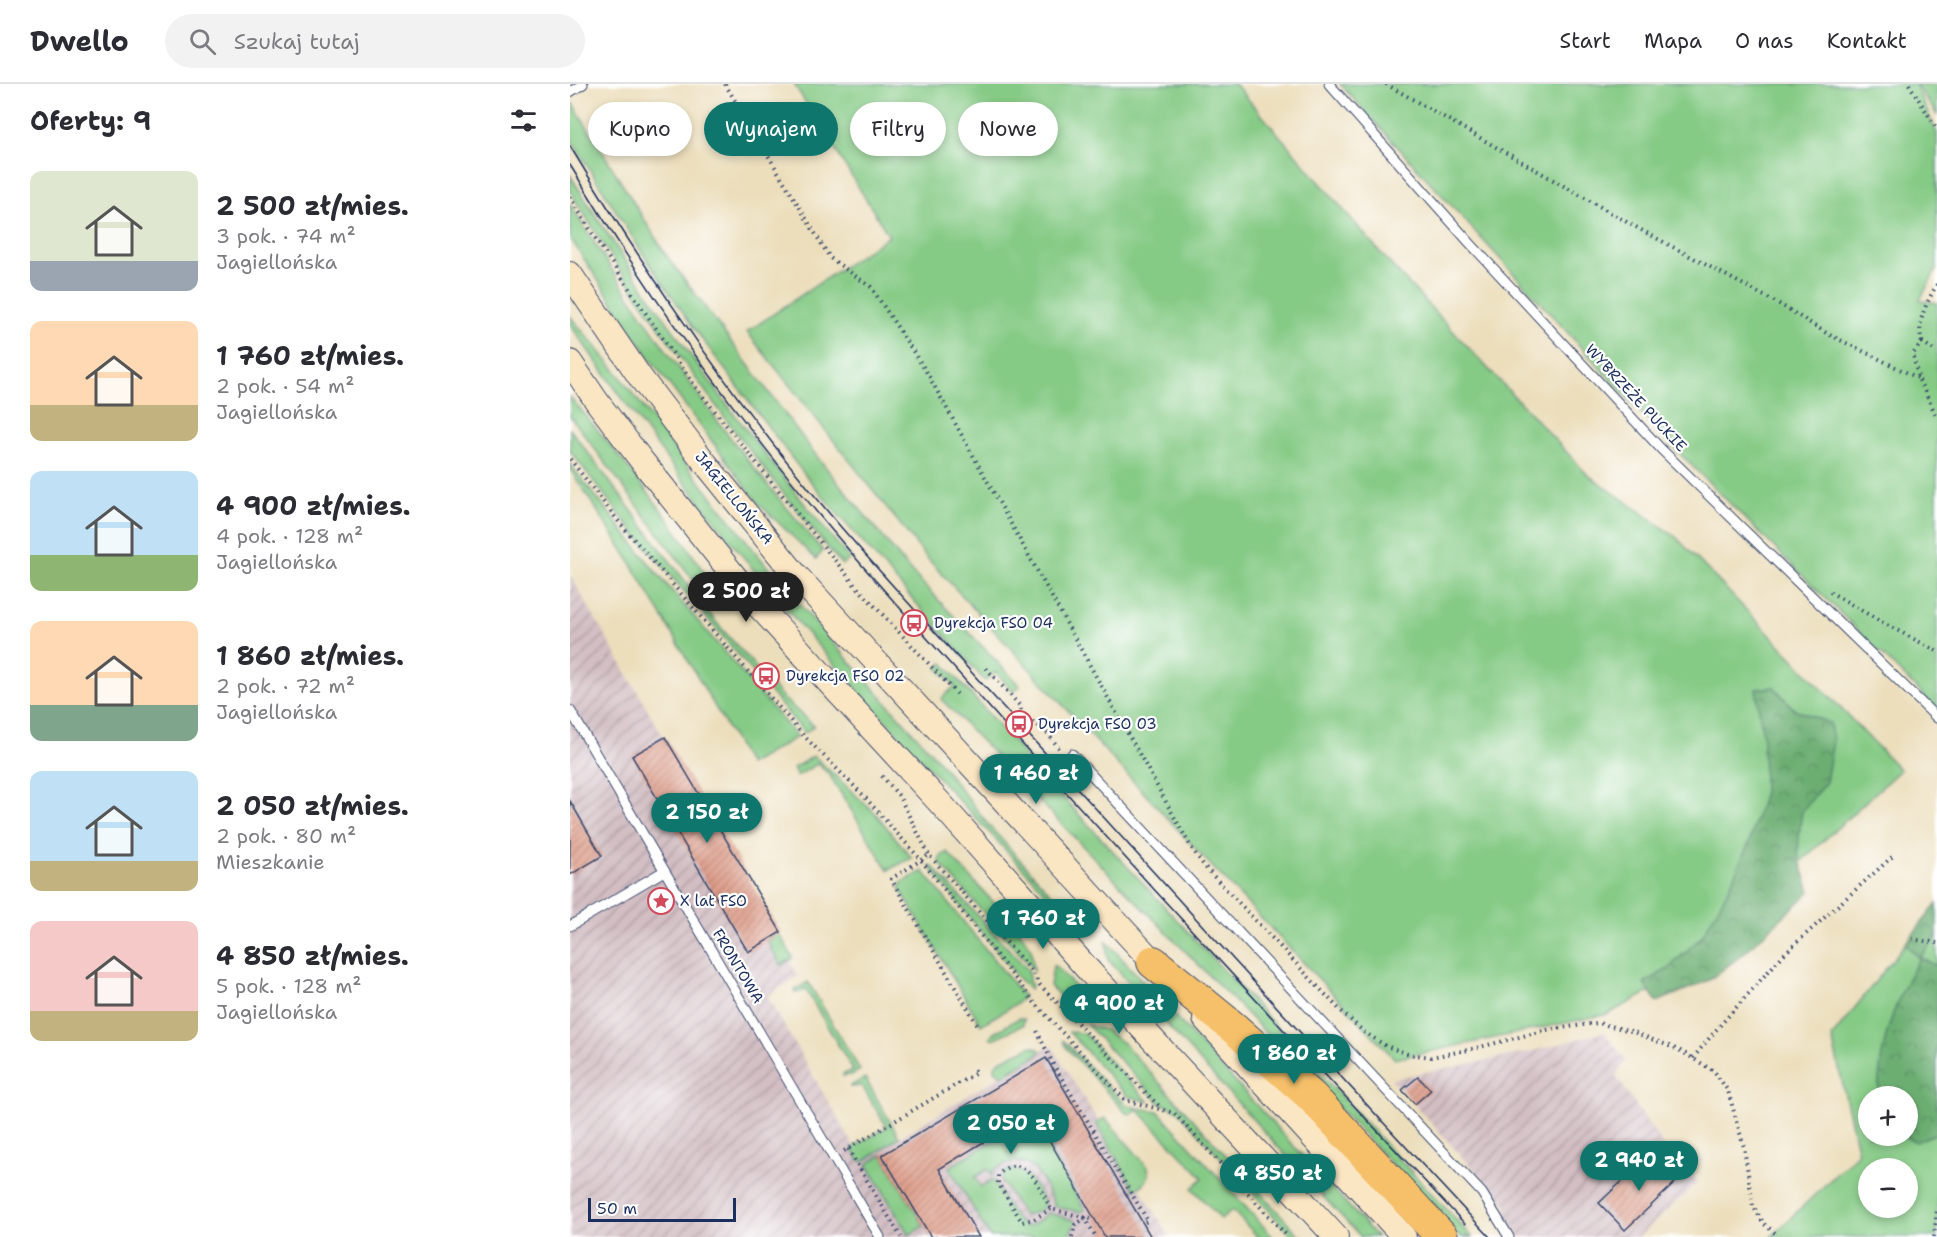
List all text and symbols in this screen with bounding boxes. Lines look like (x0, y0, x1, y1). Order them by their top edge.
search box (165, 14, 585, 68)
text: Dwello (30, 22, 129, 60)
icon: search (186, 25, 219, 58)
text: Szukaj tutaj (234, 27, 360, 56)
text: Start (1560, 27, 1611, 55)
text: Mapa (1644, 27, 1702, 55)
text: O nas (1735, 27, 1794, 55)
text: Kontakt (1827, 27, 1907, 55)
chip: Kupno (588, 102, 692, 156)
chip: Wynajem (704, 102, 838, 156)
chip: Filtry (850, 102, 946, 156)
chip: Nowe (958, 102, 1058, 156)
text: Oferty: 9 (30, 103, 151, 138)
icon: filters (507, 104, 540, 137)
text: 2 500 zł/mies. (216, 188, 409, 223)
icon: home (78, 195, 150, 267)
text: 3 pok. · 74 m² (216, 223, 356, 249)
text: Jagiellońska (216, 249, 337, 275)
text: 1 760 zł/mies. (216, 338, 404, 373)
street label: WYBRZEŻE PUCKIE (1581, 340, 1691, 456)
icon: home (78, 345, 150, 417)
text: 2 pok. · 54 m² (216, 373, 354, 399)
text: Jagiellońska (216, 399, 337, 425)
street label: JAGIELLOŃSKA (690, 447, 778, 549)
text: 4 900 zł/mies. (216, 488, 411, 523)
icon: home (78, 495, 150, 567)
text: 4 pok. · 128 m² (216, 523, 363, 549)
text: Jagiellońska (216, 549, 337, 575)
pin: 2 500 zł (684, 572, 808, 623)
text: 2 500 zł (702, 578, 790, 604)
bus stop icon: Dyrekcja FSO 04 (899, 608, 929, 638)
place label: Dyrekcja FSO 04 (934, 613, 1053, 633)
text: 1 860 zł/mies. (216, 638, 404, 673)
icon: home (78, 645, 150, 717)
bus stop icon: Dyrekcja FSO 02 (751, 661, 781, 691)
place label: Dyrekcja FSO 02 (786, 666, 905, 686)
text: 2 pok. · 72 m² (216, 673, 355, 699)
text: Jagiellońska (216, 699, 337, 725)
bus stop icon: Dyrekcja FSO 03 (1004, 709, 1034, 739)
place label: Dyrekcja FSO 03 (1038, 714, 1157, 734)
pin: 1 460 zł (974, 754, 1098, 805)
text: 1 460 zł (994, 760, 1078, 786)
text: 2 050 zł/mies. (216, 788, 409, 823)
pin: 2 150 zł (645, 793, 769, 844)
icon: home (78, 795, 150, 867)
text: 2 150 zł (665, 799, 749, 825)
text: 2 pok. · 80 m² (216, 823, 356, 849)
text: Mieszkanie (216, 849, 325, 875)
place icon: X lat FSO (646, 886, 676, 916)
place label: X lat FSO (680, 891, 747, 911)
pin: 1 760 zł (981, 899, 1105, 950)
text: 1 760 zł (1001, 905, 1085, 931)
street label: FRONTOWA (708, 925, 768, 1007)
text: 4 850 zł/mies. (216, 938, 409, 973)
icon: home (78, 945, 150, 1017)
text: 5 pok. · 128 m² (216, 973, 362, 999)
pin: 4 900 zł (1057, 984, 1181, 1035)
text: 4 900 zł (1074, 990, 1164, 1016)
text: Jagiellońska (216, 999, 337, 1025)
pin: 1 860 zł (1232, 1034, 1356, 1085)
text: 1 860 zł (1252, 1040, 1336, 1066)
map controls (1858, 1086, 1918, 1218)
button: + (1858, 1086, 1918, 1146)
pin: 2 050 zł (949, 1104, 1073, 1155)
text: 2 050 zł (967, 1110, 1055, 1136)
pin: 2 940 zł (1577, 1141, 1701, 1192)
text: 2 940 zł (1594, 1147, 1684, 1173)
pin: 4 850 zł (1216, 1154, 1340, 1205)
button: − (1858, 1158, 1918, 1218)
text: 4 850 zł (1234, 1160, 1322, 1186)
scale bar (588, 1195, 736, 1222)
text: 50 m (597, 1198, 637, 1219)

